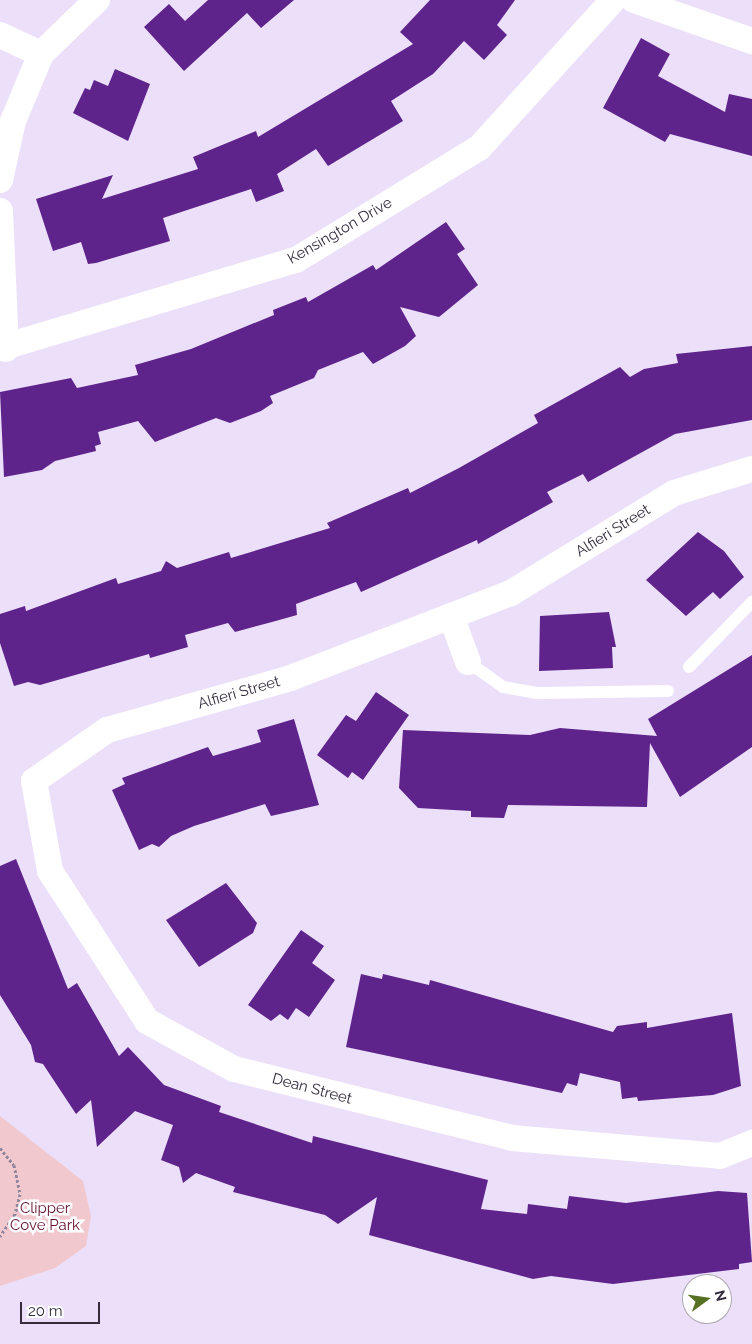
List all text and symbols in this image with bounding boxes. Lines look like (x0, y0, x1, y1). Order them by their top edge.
street label: Kensington Drive (285, 194, 395, 268)
street label: Alfieri Street (572, 501, 654, 561)
street label: Alfieri Street (196, 673, 282, 713)
street label: Dean Street (270, 1070, 354, 1108)
park label: Clipper Cove Park (10, 1199, 80, 1234)
north arrow (682, 1274, 732, 1324)
text: N (712, 1288, 730, 1303)
scale bar (22, 1292, 102, 1324)
text: 20 m (28, 1302, 63, 1320)

